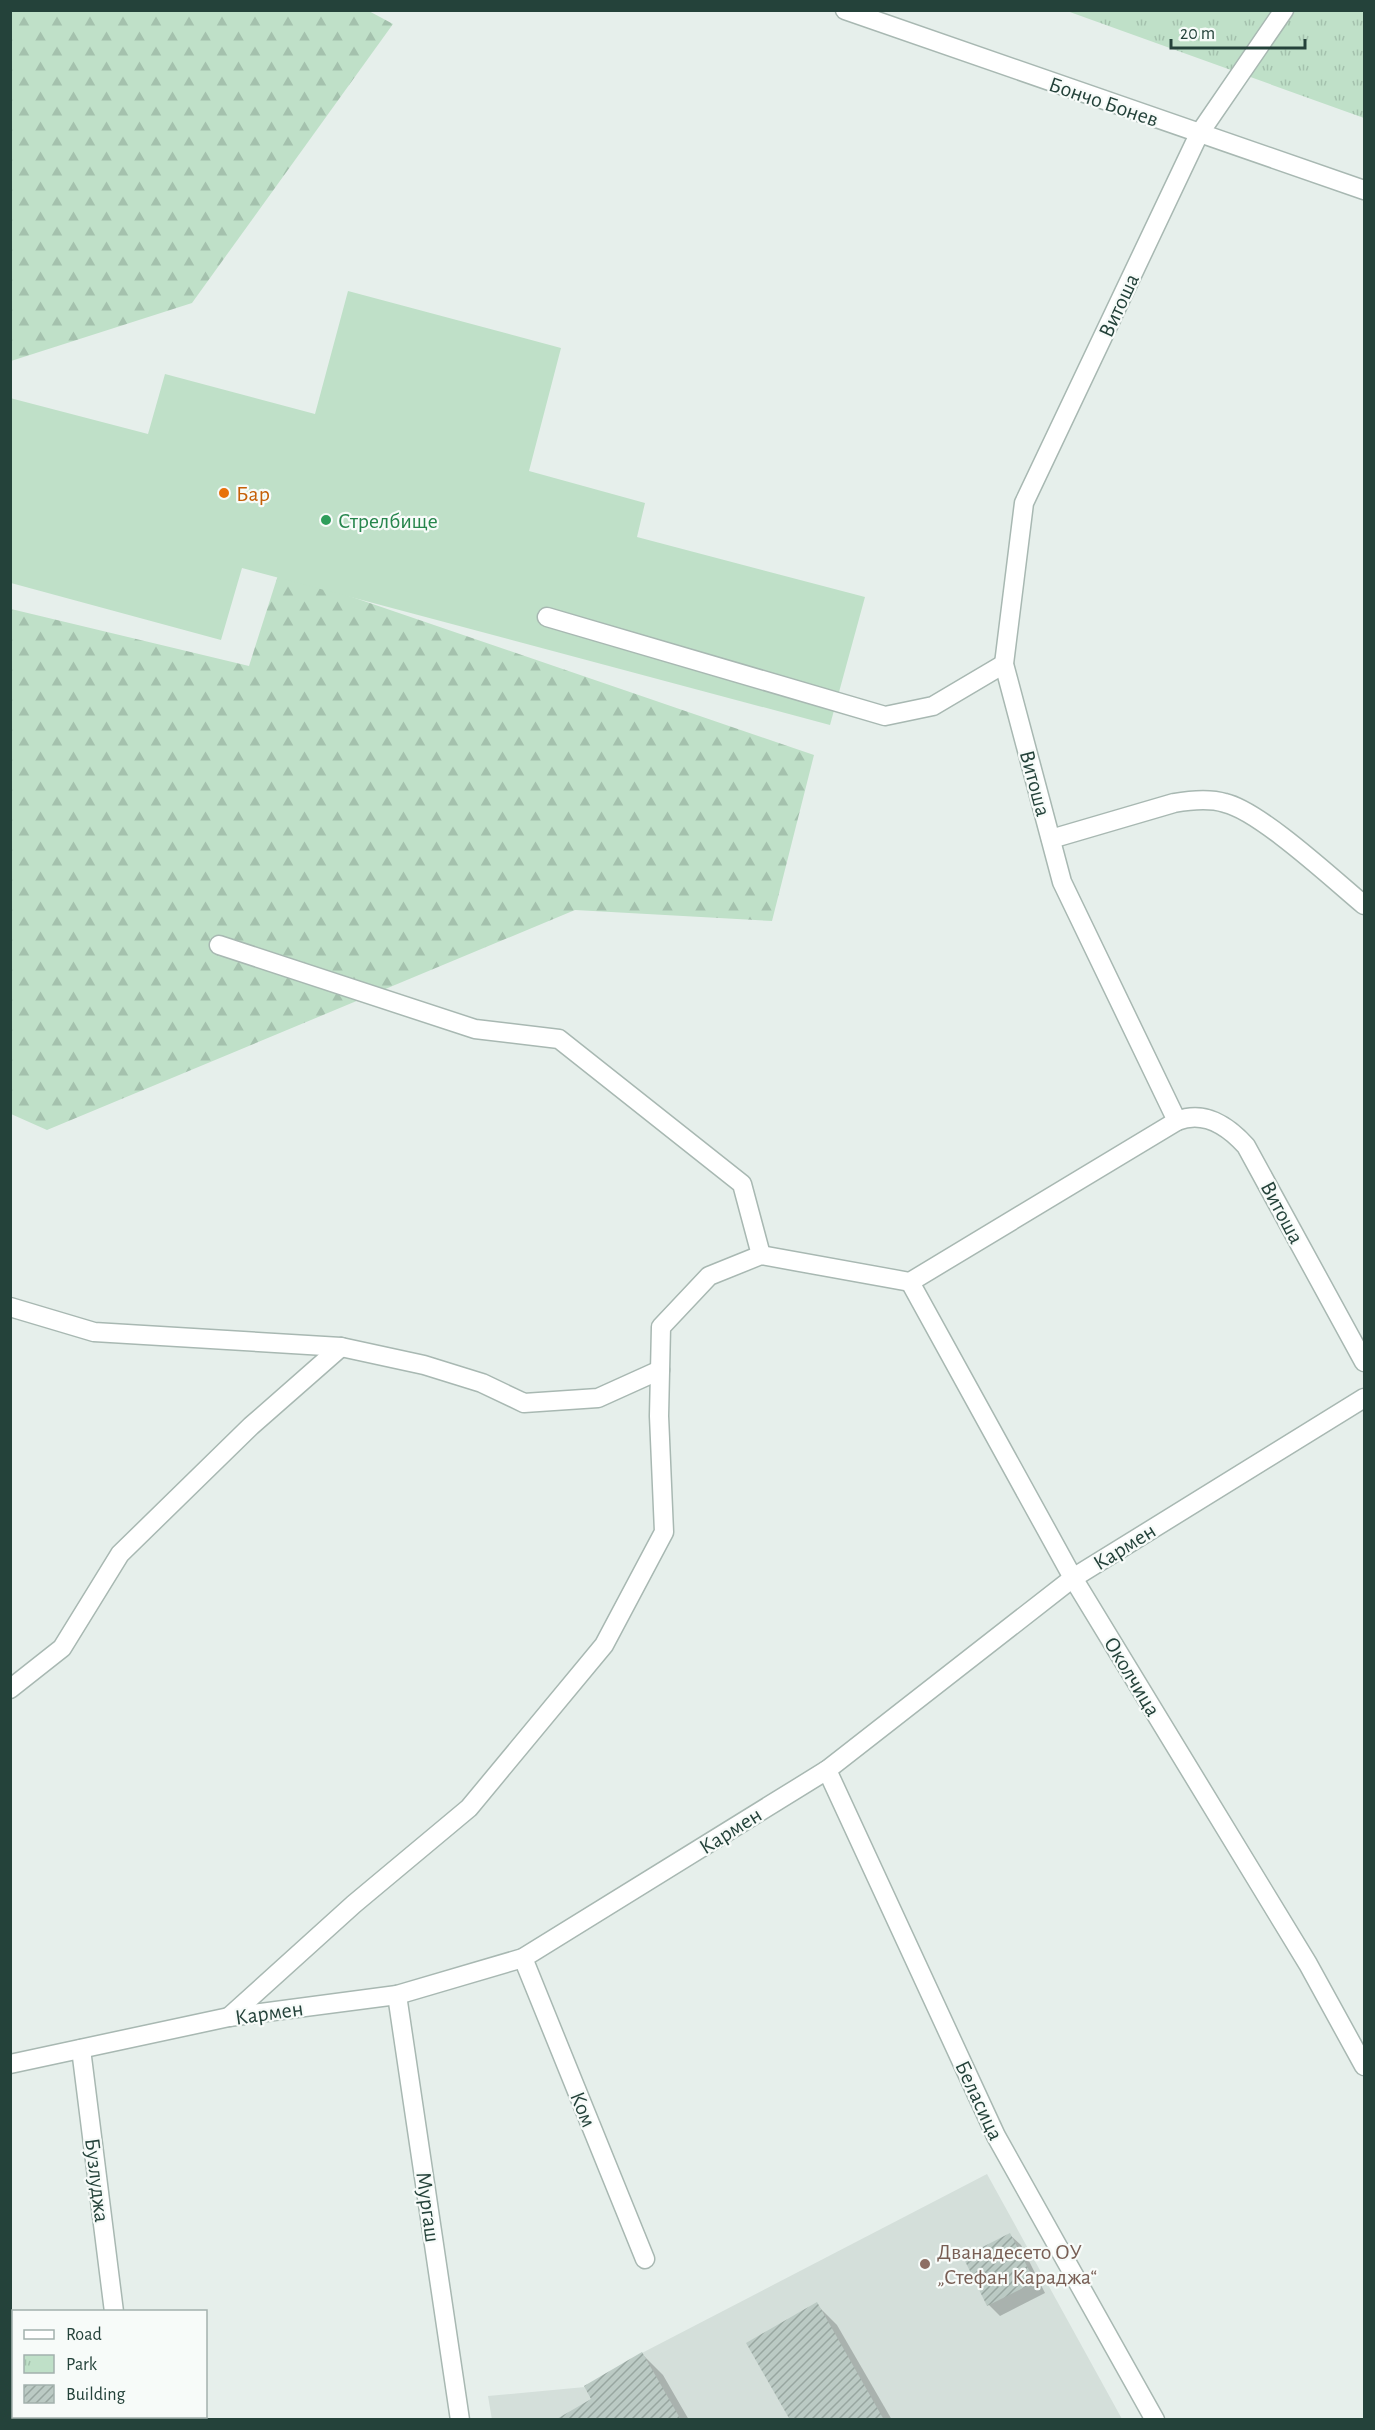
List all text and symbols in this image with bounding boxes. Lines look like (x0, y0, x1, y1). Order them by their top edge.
scale bar (1171, 12, 1304, 50)
text: 20 m (1180, 25, 1215, 43)
street label: Бончо Бонев (1046, 73, 1161, 131)
street label: Витоша (1095, 270, 1143, 341)
place label: Бар (236, 483, 270, 505)
marker: Бар (217, 486, 231, 500)
place label: Стрелбище (338, 510, 438, 532)
marker: Стрелбище (319, 513, 333, 527)
street label: Витоша (1016, 748, 1054, 819)
street label: Витоша (1257, 1178, 1308, 1247)
street label: Кармен (1089, 1519, 1160, 1574)
street label: Околчица (1100, 1633, 1164, 1720)
street label: Кармен (695, 1803, 766, 1858)
street label: Кармен (233, 1997, 305, 2029)
street label: Беласица (951, 2057, 1007, 2144)
street label: Ком (566, 2088, 600, 2130)
street label: Бузлуджа (81, 2137, 113, 2223)
street label: Мургаш (412, 2170, 444, 2244)
place label: Дванадесето ОУ „Стефан Караджа“ (937, 2241, 1097, 2288)
marker: Дванадесето ОУ „Стефан Караджа“ (918, 2257, 932, 2271)
legend (12, 2310, 207, 2418)
text: Road (66, 2326, 102, 2344)
text: Park (66, 2356, 98, 2374)
text: Building (66, 2386, 126, 2404)

